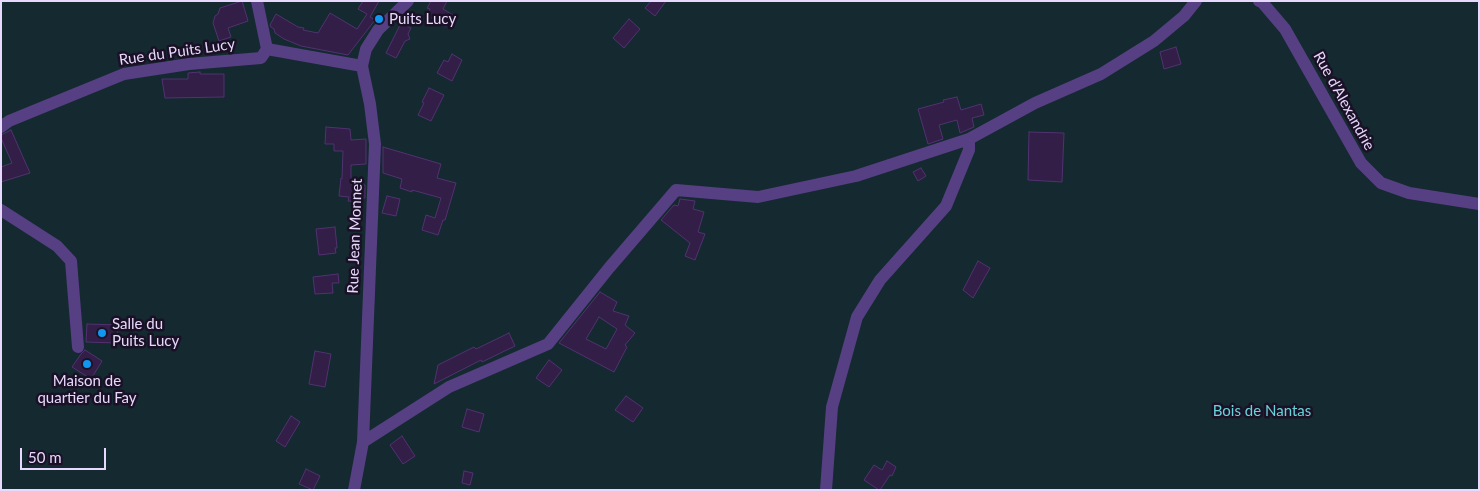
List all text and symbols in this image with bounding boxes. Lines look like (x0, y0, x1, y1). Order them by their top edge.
place label: Puits Lucy (389, 10, 456, 28)
marker: Puits Lucy (373, 13, 385, 25)
street label: Rue du Puits Lucy (118, 35, 236, 69)
street label: Rue d’Alexandrie (1309, 49, 1379, 153)
street label: Rue Jean Monnet (344, 178, 366, 294)
place label: Salle du Puits Lucy (112, 315, 179, 350)
marker: Salle du Puits Lucy (96, 327, 108, 339)
marker: Maison de quartier du Fay (81, 358, 93, 370)
place label: Maison de quartier du Fay (37, 372, 137, 407)
park label: Bois de Nantas (1213, 402, 1311, 420)
scale bar (22, 438, 109, 470)
text: 50 m (28, 448, 62, 466)

